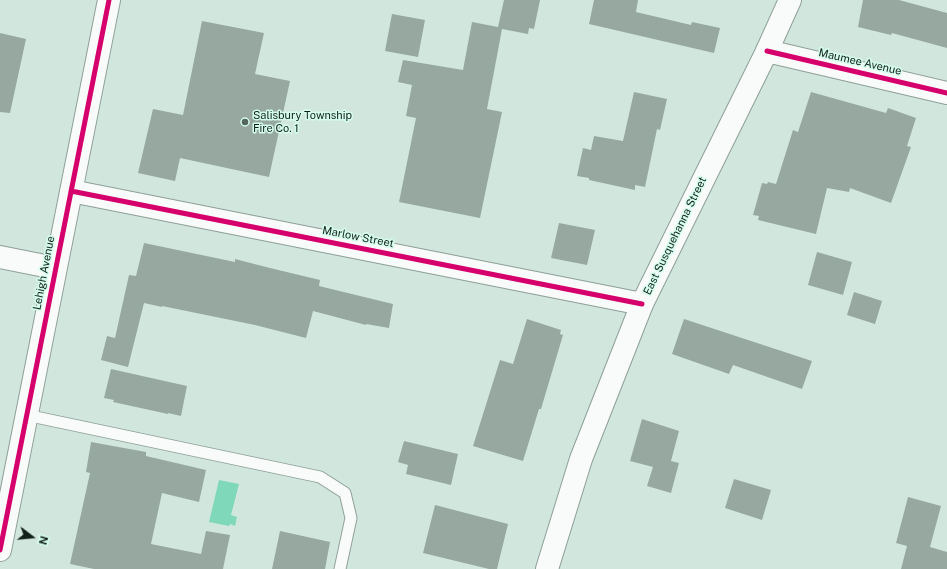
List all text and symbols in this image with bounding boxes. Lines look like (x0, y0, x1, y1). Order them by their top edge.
street label: Maumee Avenue (817, 46, 903, 78)
place label: Salisbury Township Fire Co. 1 (253, 109, 352, 135)
marker: Salisbury Township Fire Co. 1 (240, 117, 250, 127)
street label: East Susquehanna Street (641, 175, 709, 297)
street label: Marlow Street (321, 224, 395, 250)
street label: Lehigh Avenue (30, 235, 58, 311)
north arrow (12, 517, 52, 557)
text: N (37, 535, 50, 546)

